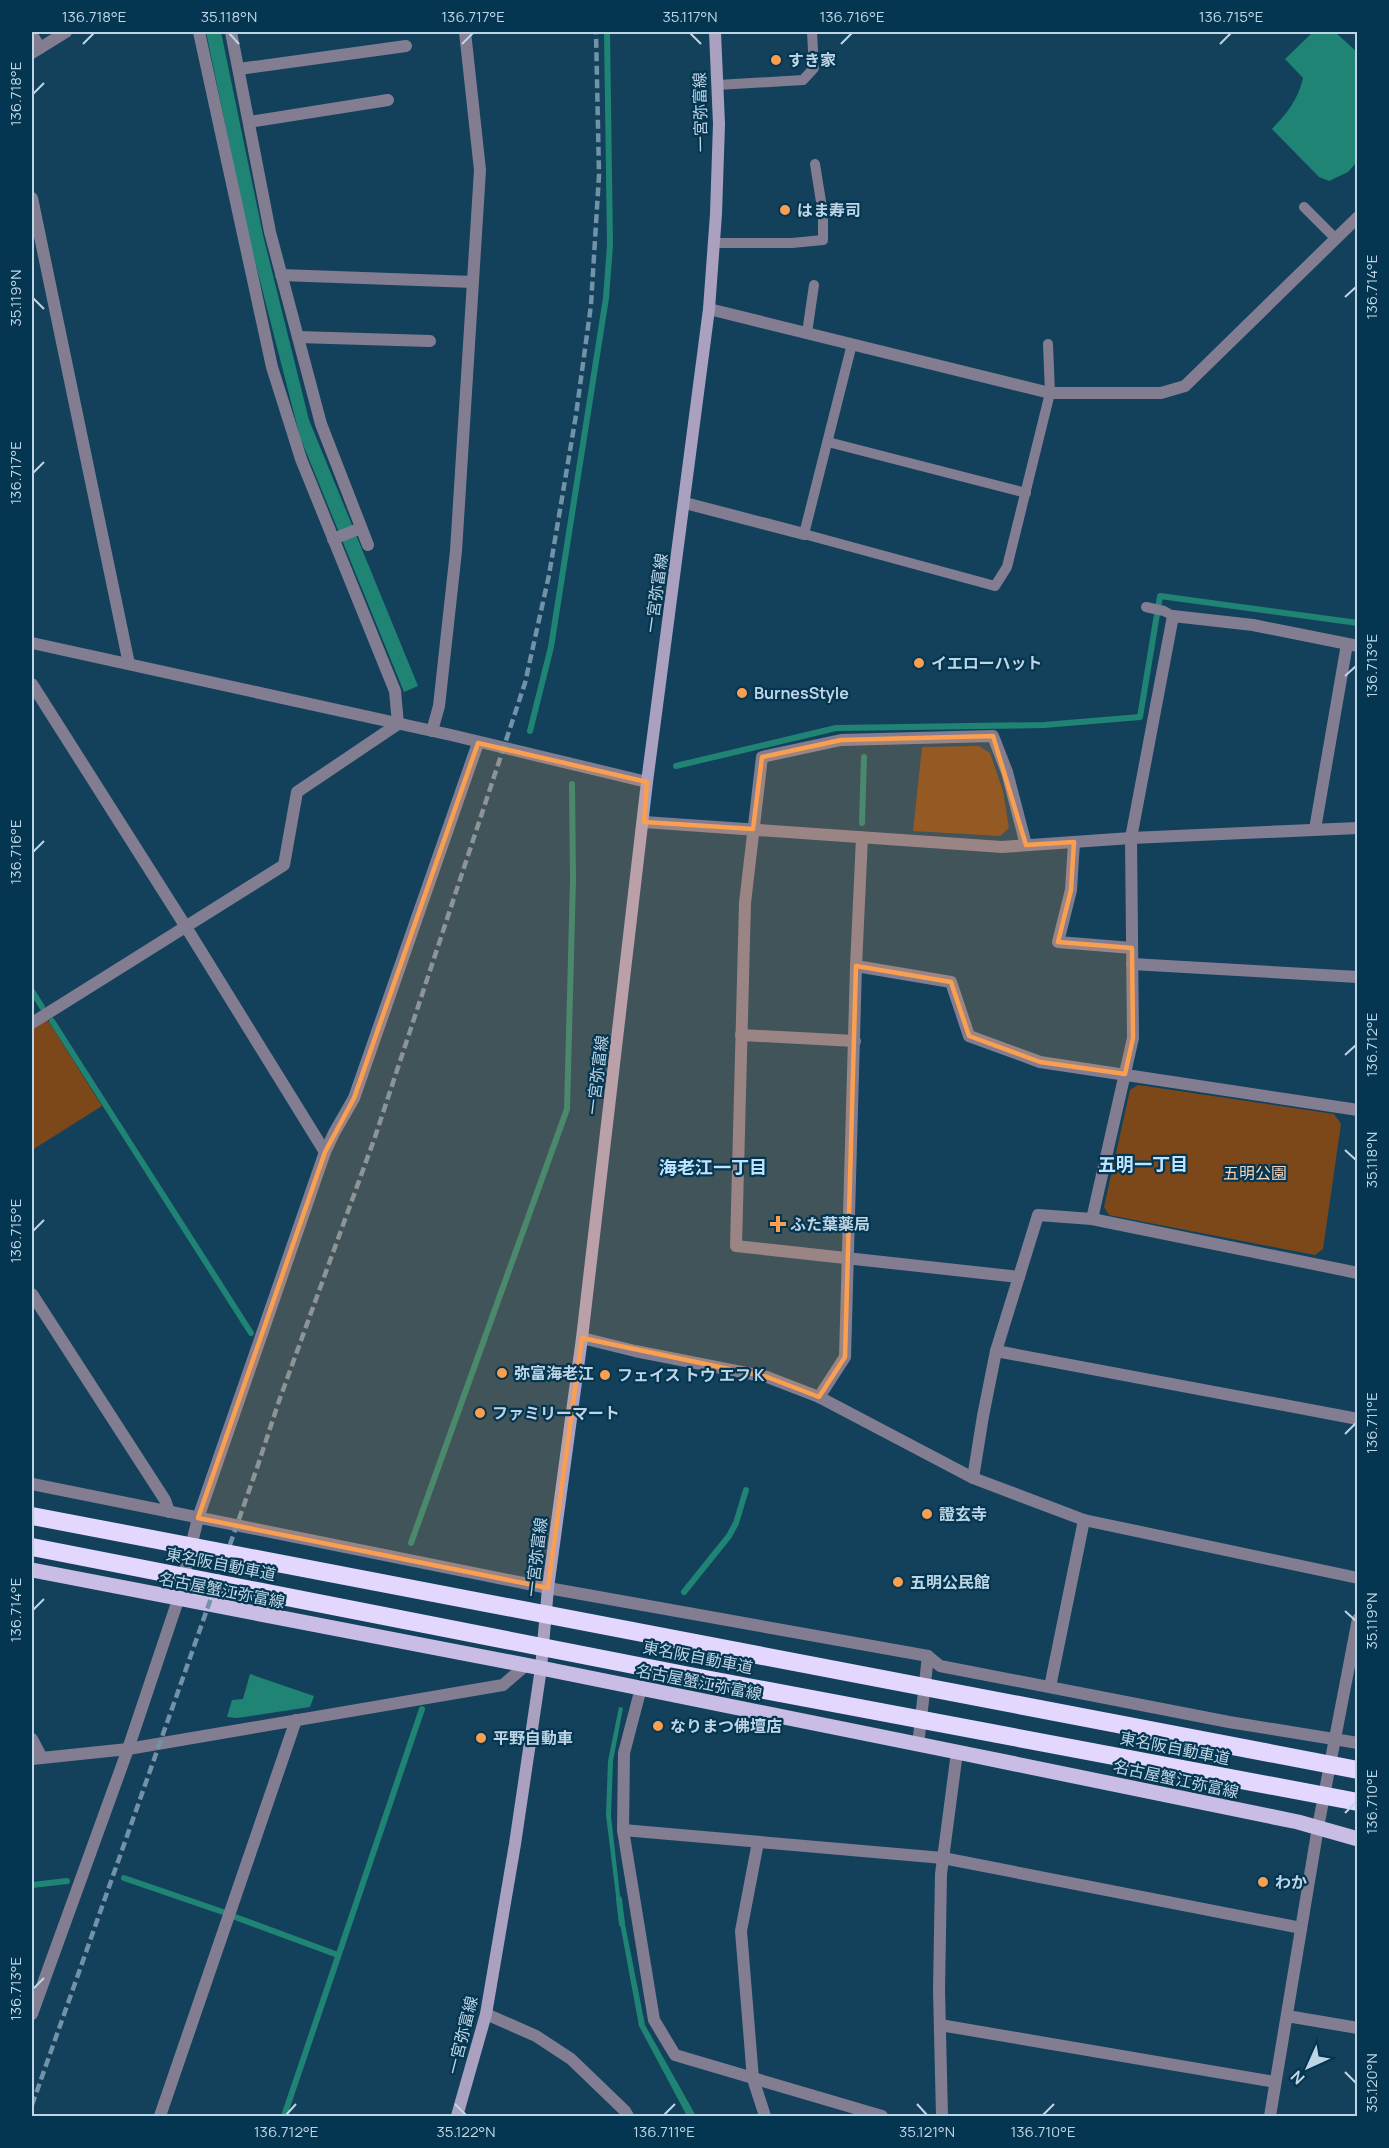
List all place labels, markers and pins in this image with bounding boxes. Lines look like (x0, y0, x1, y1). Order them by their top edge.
place label: すき家 (788, 49, 836, 71)
marker: すき家 (769, 53, 783, 67)
place label: はま寿司 (797, 199, 861, 221)
marker: はま寿司 (778, 203, 792, 217)
place label: イエローハット (931, 652, 1043, 674)
marker: イエローハット (912, 656, 926, 670)
place label: BurnesStyle (754, 682, 849, 704)
marker: BurnesStyle (735, 686, 749, 700)
place label: ふた葉薬局 (790, 1213, 870, 1235)
marker: ふた葉薬局 (771, 1217, 785, 1231)
place label: 弥富海老江 (514, 1362, 594, 1384)
place label: フェイス トウ エフ K (617, 1364, 765, 1386)
marker: 弥富海老江 (495, 1366, 509, 1380)
marker: フェイス トウ エフ K (598, 1368, 612, 1382)
place label: ファミリーマート (492, 1402, 620, 1424)
marker: ファミリーマート (473, 1406, 487, 1420)
place label: 證玄寺 (939, 1503, 987, 1525)
marker: 證玄寺 (920, 1507, 934, 1521)
place label: 五明公民館 (910, 1571, 990, 1593)
marker: 五明公民館 (891, 1575, 905, 1589)
place label: なりまつ佛壇店 (670, 1715, 782, 1737)
marker: なりまつ佛壇店 (651, 1719, 665, 1733)
place label: 平野自動車 (493, 1727, 573, 1749)
marker: 平野自動車 (474, 1731, 488, 1745)
place label: わか (1275, 1871, 1307, 1893)
marker: わか (1256, 1875, 1270, 1889)

